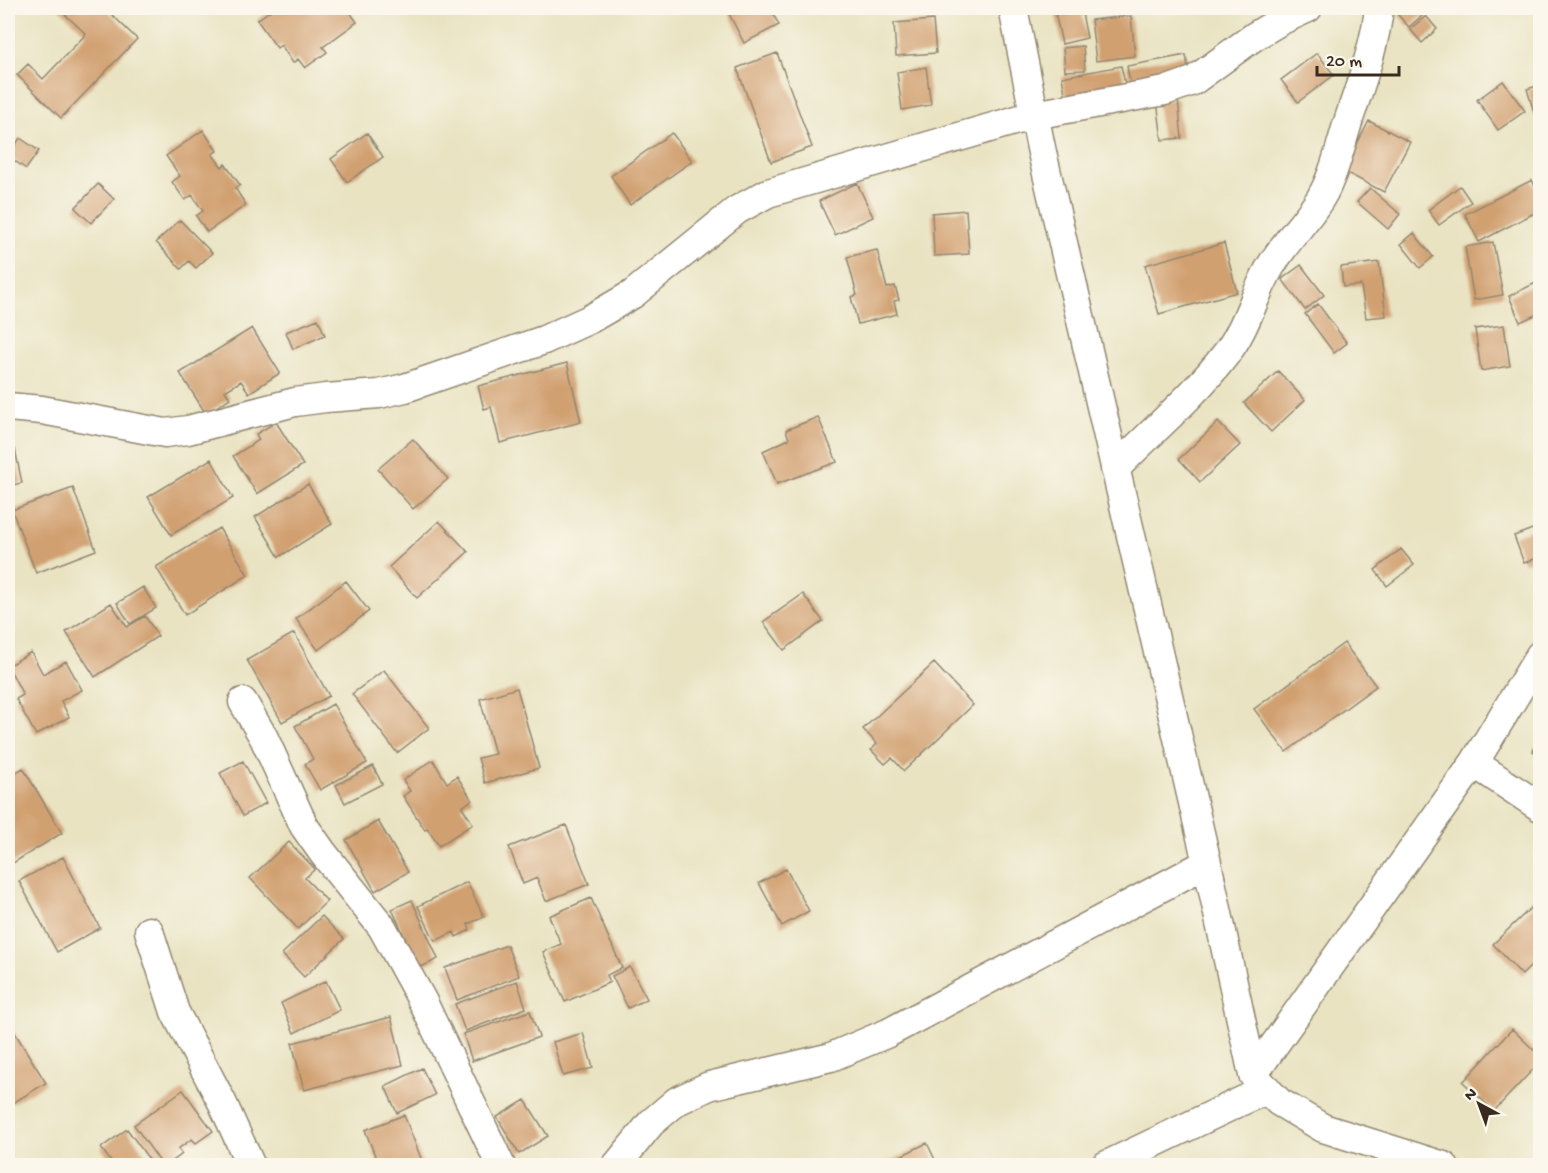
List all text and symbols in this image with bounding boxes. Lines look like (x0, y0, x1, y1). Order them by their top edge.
scale bar (1317, 39, 1400, 77)
text: 20 m (1326, 52, 1362, 73)
north arrow (1449, 1074, 1509, 1134)
text: N (1461, 1084, 1482, 1106)

